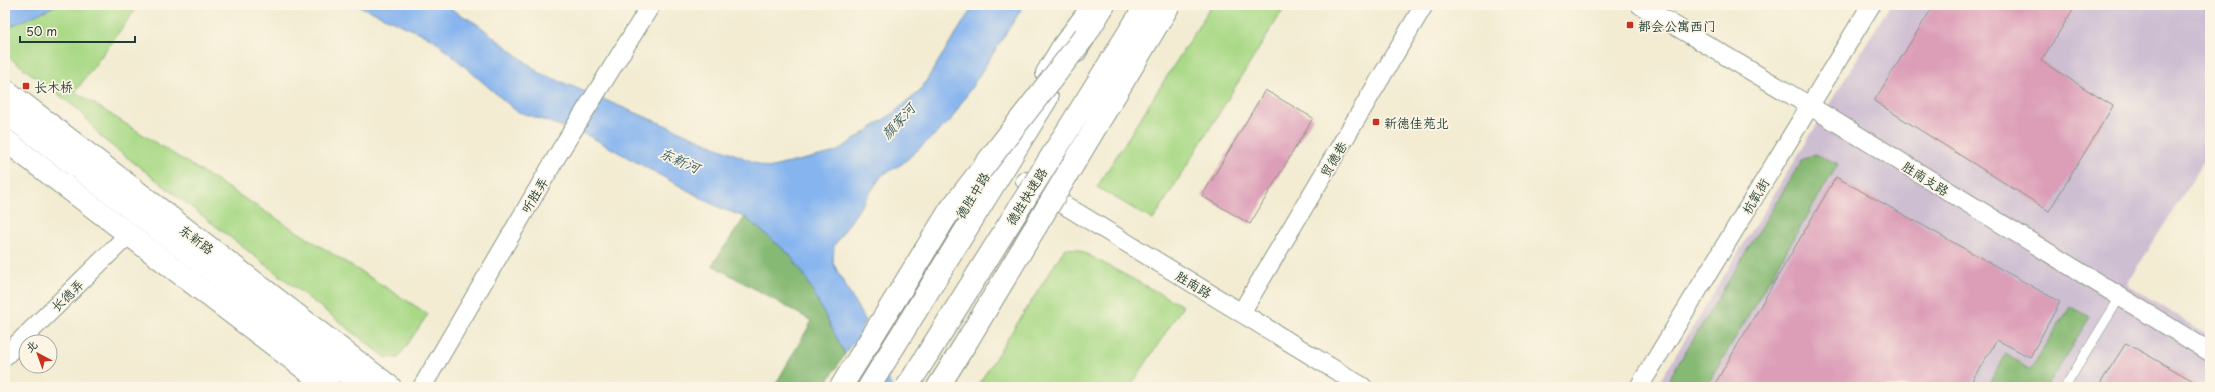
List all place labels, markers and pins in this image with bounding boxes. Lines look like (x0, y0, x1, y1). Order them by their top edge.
place label: 都会公寓西门 (1637, 16, 1716, 35)
marker: 都会公寓西门 (1625, 20, 1635, 30)
place label: 长木桥 (34, 77, 73, 96)
marker: 长木桥 (21, 81, 31, 91)
place label: 新德佳苑北 (1384, 113, 1449, 132)
marker: 新德佳苑北 (1371, 117, 1381, 127)

